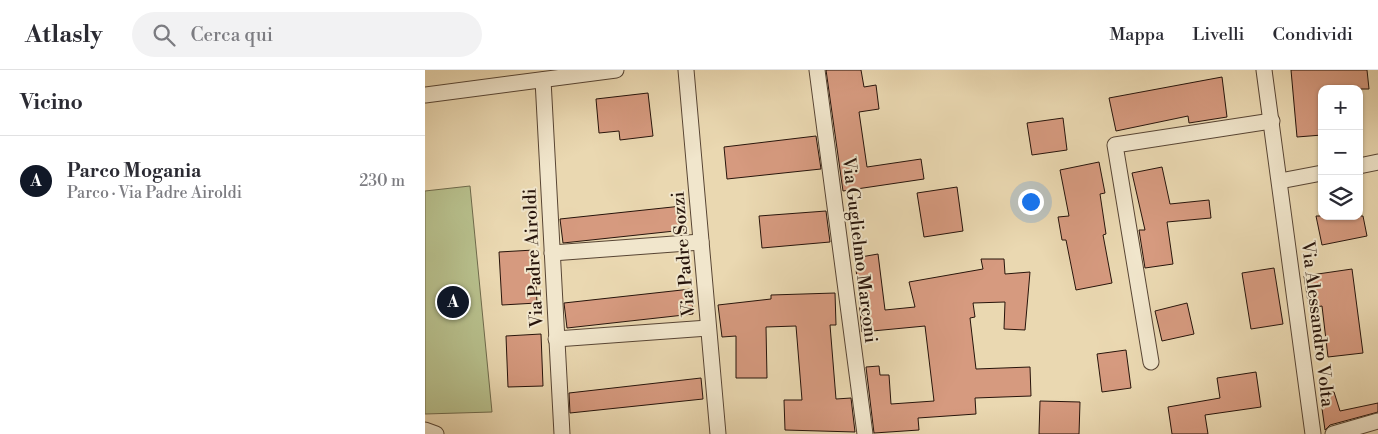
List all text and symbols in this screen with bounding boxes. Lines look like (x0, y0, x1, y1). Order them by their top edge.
search box (132, 12, 482, 57)
text: Atlasly (25, 20, 102, 50)
icon: search (150, 21, 178, 49)
text: Cerca qui (190, 23, 273, 47)
text: Mappa (1109, 23, 1164, 46)
text: Livelli (1192, 23, 1245, 46)
text: Condividi (1273, 23, 1353, 46)
map controls (1318, 85, 1363, 220)
button: + (1318, 85, 1363, 130)
text: Vicino (20, 90, 83, 116)
button: − (1318, 130, 1363, 175)
street label: Via Guglielmo Marconi (837, 155, 882, 344)
text: Parco Mogania (67, 159, 201, 183)
text: A (30, 171, 42, 191)
text: 230 m (359, 171, 405, 191)
button: layers (1318, 175, 1363, 220)
text: Parco · Via Padre Airoldi (67, 183, 242, 203)
street label: Via Padre Airoldi (518, 188, 549, 329)
your location (1018, 189, 1044, 215)
street label: Via Padre Sozzi (667, 190, 701, 318)
street label: Via Alessandro Volta (1296, 239, 1339, 409)
pin: A (437, 283, 469, 321)

